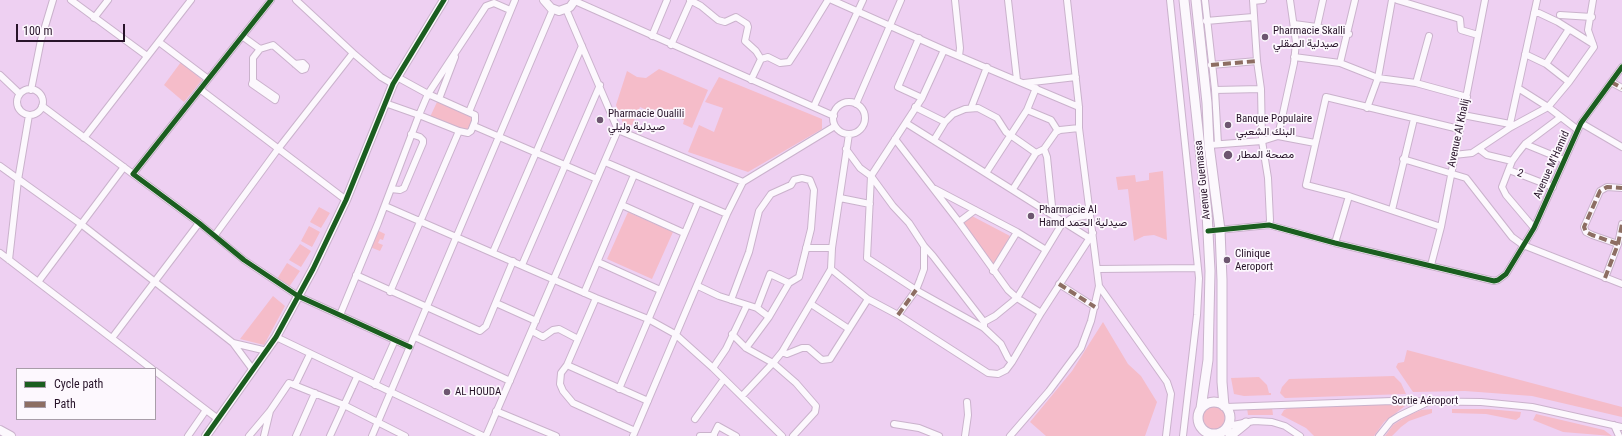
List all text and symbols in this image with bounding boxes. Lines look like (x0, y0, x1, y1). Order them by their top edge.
scale bar (18, 16, 127, 42)
text: 100 m (23, 24, 53, 38)
place label: Pharmacie Skalli صيدلية الصقلي (1273, 24, 1345, 50)
marker: Pharmacie Skalli صيدلية الصقلي (1260, 32, 1270, 42)
street label: Avenue Al Khalij (1445, 98, 1473, 168)
place label: Pharmacie Oualili صيدلية وليلي (608, 107, 684, 133)
place label: Banque Populaire البنك الشعبي (1236, 112, 1312, 138)
marker: Pharmacie Oualili صيدلية وليلي (595, 115, 605, 125)
marker: Banque Populaire البنك الشعبي (1223, 120, 1233, 130)
street label: Avenue M'Hamid (1531, 129, 1573, 201)
street label: Avenue Guemassa (1192, 140, 1214, 220)
place label: مصحة المطار (1237, 148, 1294, 162)
marker: مصحة المطار (1222, 149, 1234, 161)
street label: 2 (1515, 167, 1525, 181)
place label: Pharmacie Al Hamd صيدلية الحمد (1039, 203, 1127, 229)
marker: Pharmacie Al Hamd صيدلية الحمد (1026, 211, 1036, 221)
place label: Clinique Aeroport (1235, 247, 1273, 273)
marker: Clinique Aeroport (1222, 255, 1232, 265)
legend (16, 368, 156, 420)
text: Cycle path (54, 377, 103, 391)
place label: AL HOUDA (455, 385, 501, 399)
marker: AL HOUDA (442, 387, 452, 397)
street label: Sortie Aéroport (1392, 394, 1458, 408)
text: Path (54, 397, 76, 411)

